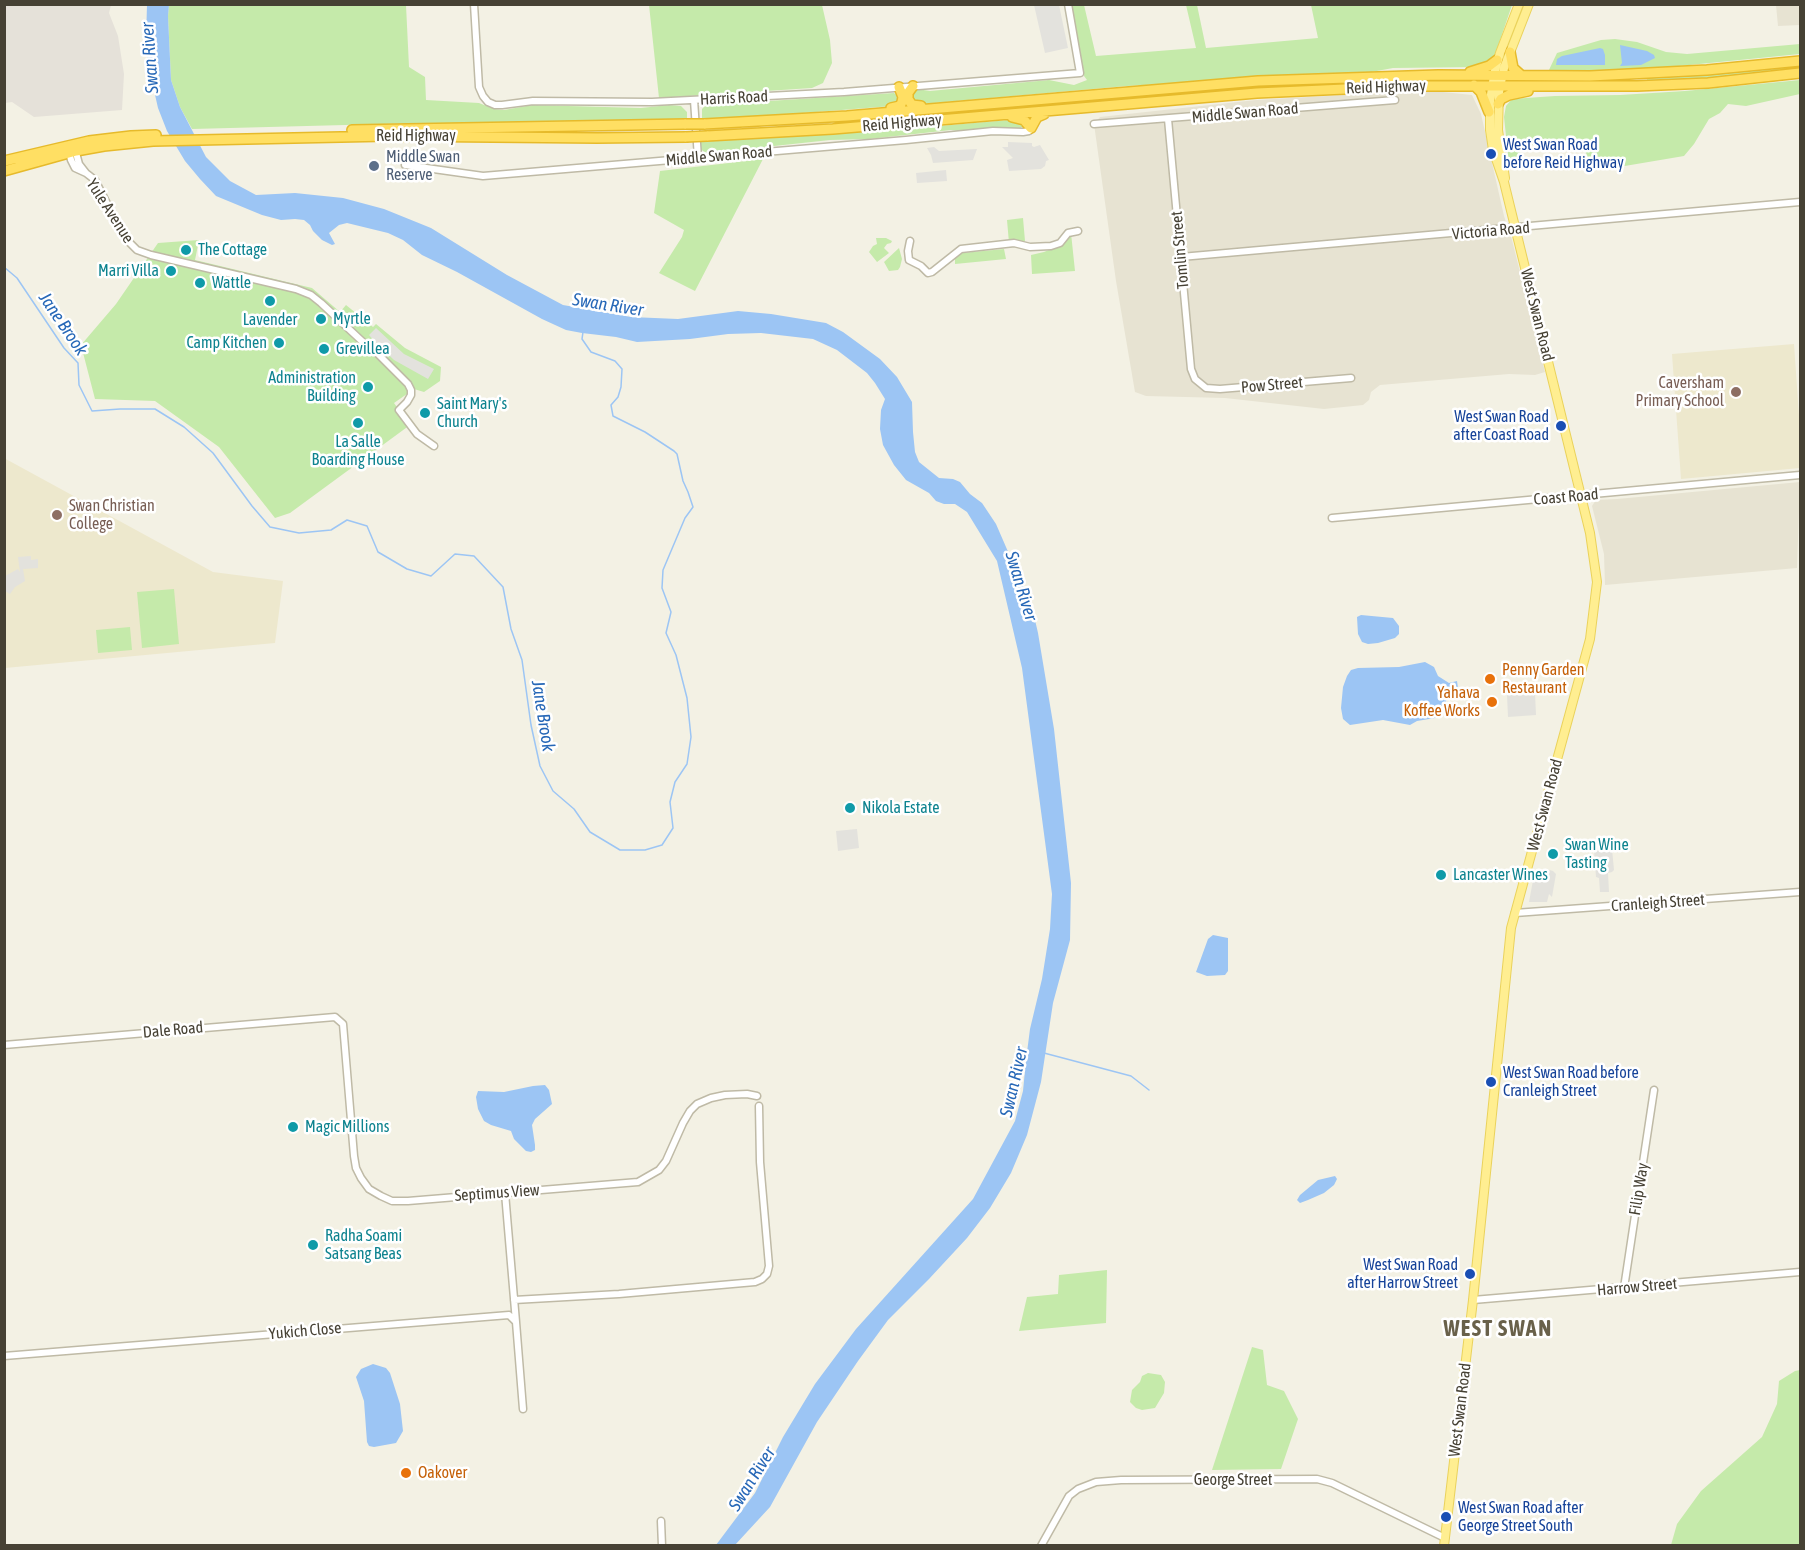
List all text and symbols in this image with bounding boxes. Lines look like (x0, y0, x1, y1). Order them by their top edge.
water label: Swan River (137, 22, 163, 94)
street label: Reid Highway (1346, 76, 1426, 98)
street label: Harris Road (699, 87, 769, 109)
street label: Middle Swan Road (1191, 99, 1299, 127)
street label: Reid Highway (861, 110, 943, 136)
street label: Reid Highway (376, 126, 456, 146)
place label: West Swan Road before Reid Highway (1503, 135, 1624, 173)
street label: Middle Swan Road (665, 142, 773, 170)
place label: Middle Swan Reserve (386, 147, 460, 185)
marker: West Swan Road before Reid Highway (1484, 147, 1498, 161)
marker: Middle Swan Reserve (367, 159, 381, 173)
street label: Yule Avenue (82, 175, 138, 247)
street label: Tomlin Street (1167, 210, 1193, 290)
street label: Victoria Road (1451, 218, 1531, 244)
place label: The Cottage (198, 240, 267, 260)
marker: The Cottage (179, 243, 193, 257)
place label: Marri Villa (98, 261, 159, 281)
marker: Marri Villa (164, 264, 178, 278)
street label: West Swan Road (1516, 267, 1558, 363)
place label: Wattle (212, 273, 251, 293)
marker: Wattle (193, 276, 207, 290)
water label: Jane Brook (34, 288, 92, 360)
water label: Swan River (571, 289, 645, 321)
marker: Lavender (263, 294, 277, 308)
place label: Myrtle (333, 309, 371, 329)
place label: Lavender (243, 310, 297, 330)
marker: Myrtle (314, 312, 328, 326)
place label: Camp Kitchen (186, 333, 267, 353)
marker: Camp Kitchen (272, 336, 286, 350)
place label: Grevillea (336, 339, 390, 359)
marker: Grevillea (317, 342, 331, 356)
place label: Administration Building (268, 368, 356, 406)
street label: Pow Street (1240, 373, 1304, 397)
place label: Caversham Primary School (1636, 373, 1724, 411)
marker: Administration Building (361, 380, 375, 394)
marker: Caversham Primary School (1729, 385, 1743, 399)
place label: Saint Mary's Church (437, 394, 507, 432)
marker: Saint Mary's Church (418, 406, 432, 420)
place label: West Swan Road after Coast Road (1453, 407, 1549, 445)
marker: La Salle Boarding House (351, 416, 365, 430)
marker: West Swan Road after Coast Road (1554, 419, 1568, 433)
place label: La Salle Boarding House (312, 432, 404, 470)
street label: Coast Road (1533, 485, 1599, 509)
place label: Swan Christian College (69, 496, 155, 534)
marker: Swan Christian College (50, 508, 64, 522)
water label: Swan River (1000, 549, 1042, 623)
place label: Penny Garden Restaurant (1502, 660, 1584, 698)
marker: Penny Garden Restaurant (1483, 672, 1497, 686)
water label: Jane Brook (527, 679, 559, 753)
place label: Yahava Koffee Works (1404, 683, 1480, 721)
marker: Yahava Koffee Works (1485, 695, 1499, 709)
street label: West Swan Road (1523, 757, 1567, 853)
place label: Nikola Estate (862, 798, 939, 818)
marker: Nikola Estate (843, 801, 857, 815)
place label: Swan Wine Tasting (1565, 835, 1629, 873)
marker: Swan Wine Tasting (1546, 847, 1560, 861)
place label: Lancaster Wines (1453, 865, 1548, 885)
marker: Lancaster Wines (1434, 868, 1448, 882)
street label: Cranleigh Street (1611, 890, 1705, 916)
street label: Dale Road (142, 1018, 204, 1042)
water label: Swan River (995, 1045, 1033, 1119)
place label: West Swan Road before Cranleigh Street (1503, 1063, 1639, 1101)
marker: West Swan Road before Cranleigh Street (1484, 1075, 1498, 1089)
place label: Magic Millions (305, 1117, 389, 1137)
marker: Magic Millions (286, 1120, 300, 1134)
street label: Filip Way (1625, 1161, 1653, 1217)
street label: Septimus View (454, 1180, 540, 1206)
place label: Radha Soami Satsang Beas (325, 1226, 402, 1264)
marker: Radha Soami Satsang Beas (306, 1238, 320, 1252)
place label: West Swan Road after Harrow Street (1347, 1255, 1458, 1293)
marker: West Swan Road after Harrow Street (1463, 1267, 1477, 1281)
street label: Harrow Street (1596, 1274, 1678, 1300)
district label: WEST SWAN (1443, 1316, 1553, 1342)
street label: Yukich Close (268, 1318, 342, 1344)
street label: West Swan Road (1445, 1362, 1475, 1458)
water label: Swan River (724, 1443, 780, 1515)
place label: Oakover (418, 1463, 467, 1483)
marker: Oakover (399, 1466, 413, 1480)
street label: George Street (1194, 1470, 1272, 1490)
place label: West Swan Road after George Street South (1458, 1498, 1583, 1536)
marker: West Swan Road after George Street South (1439, 1510, 1453, 1524)

